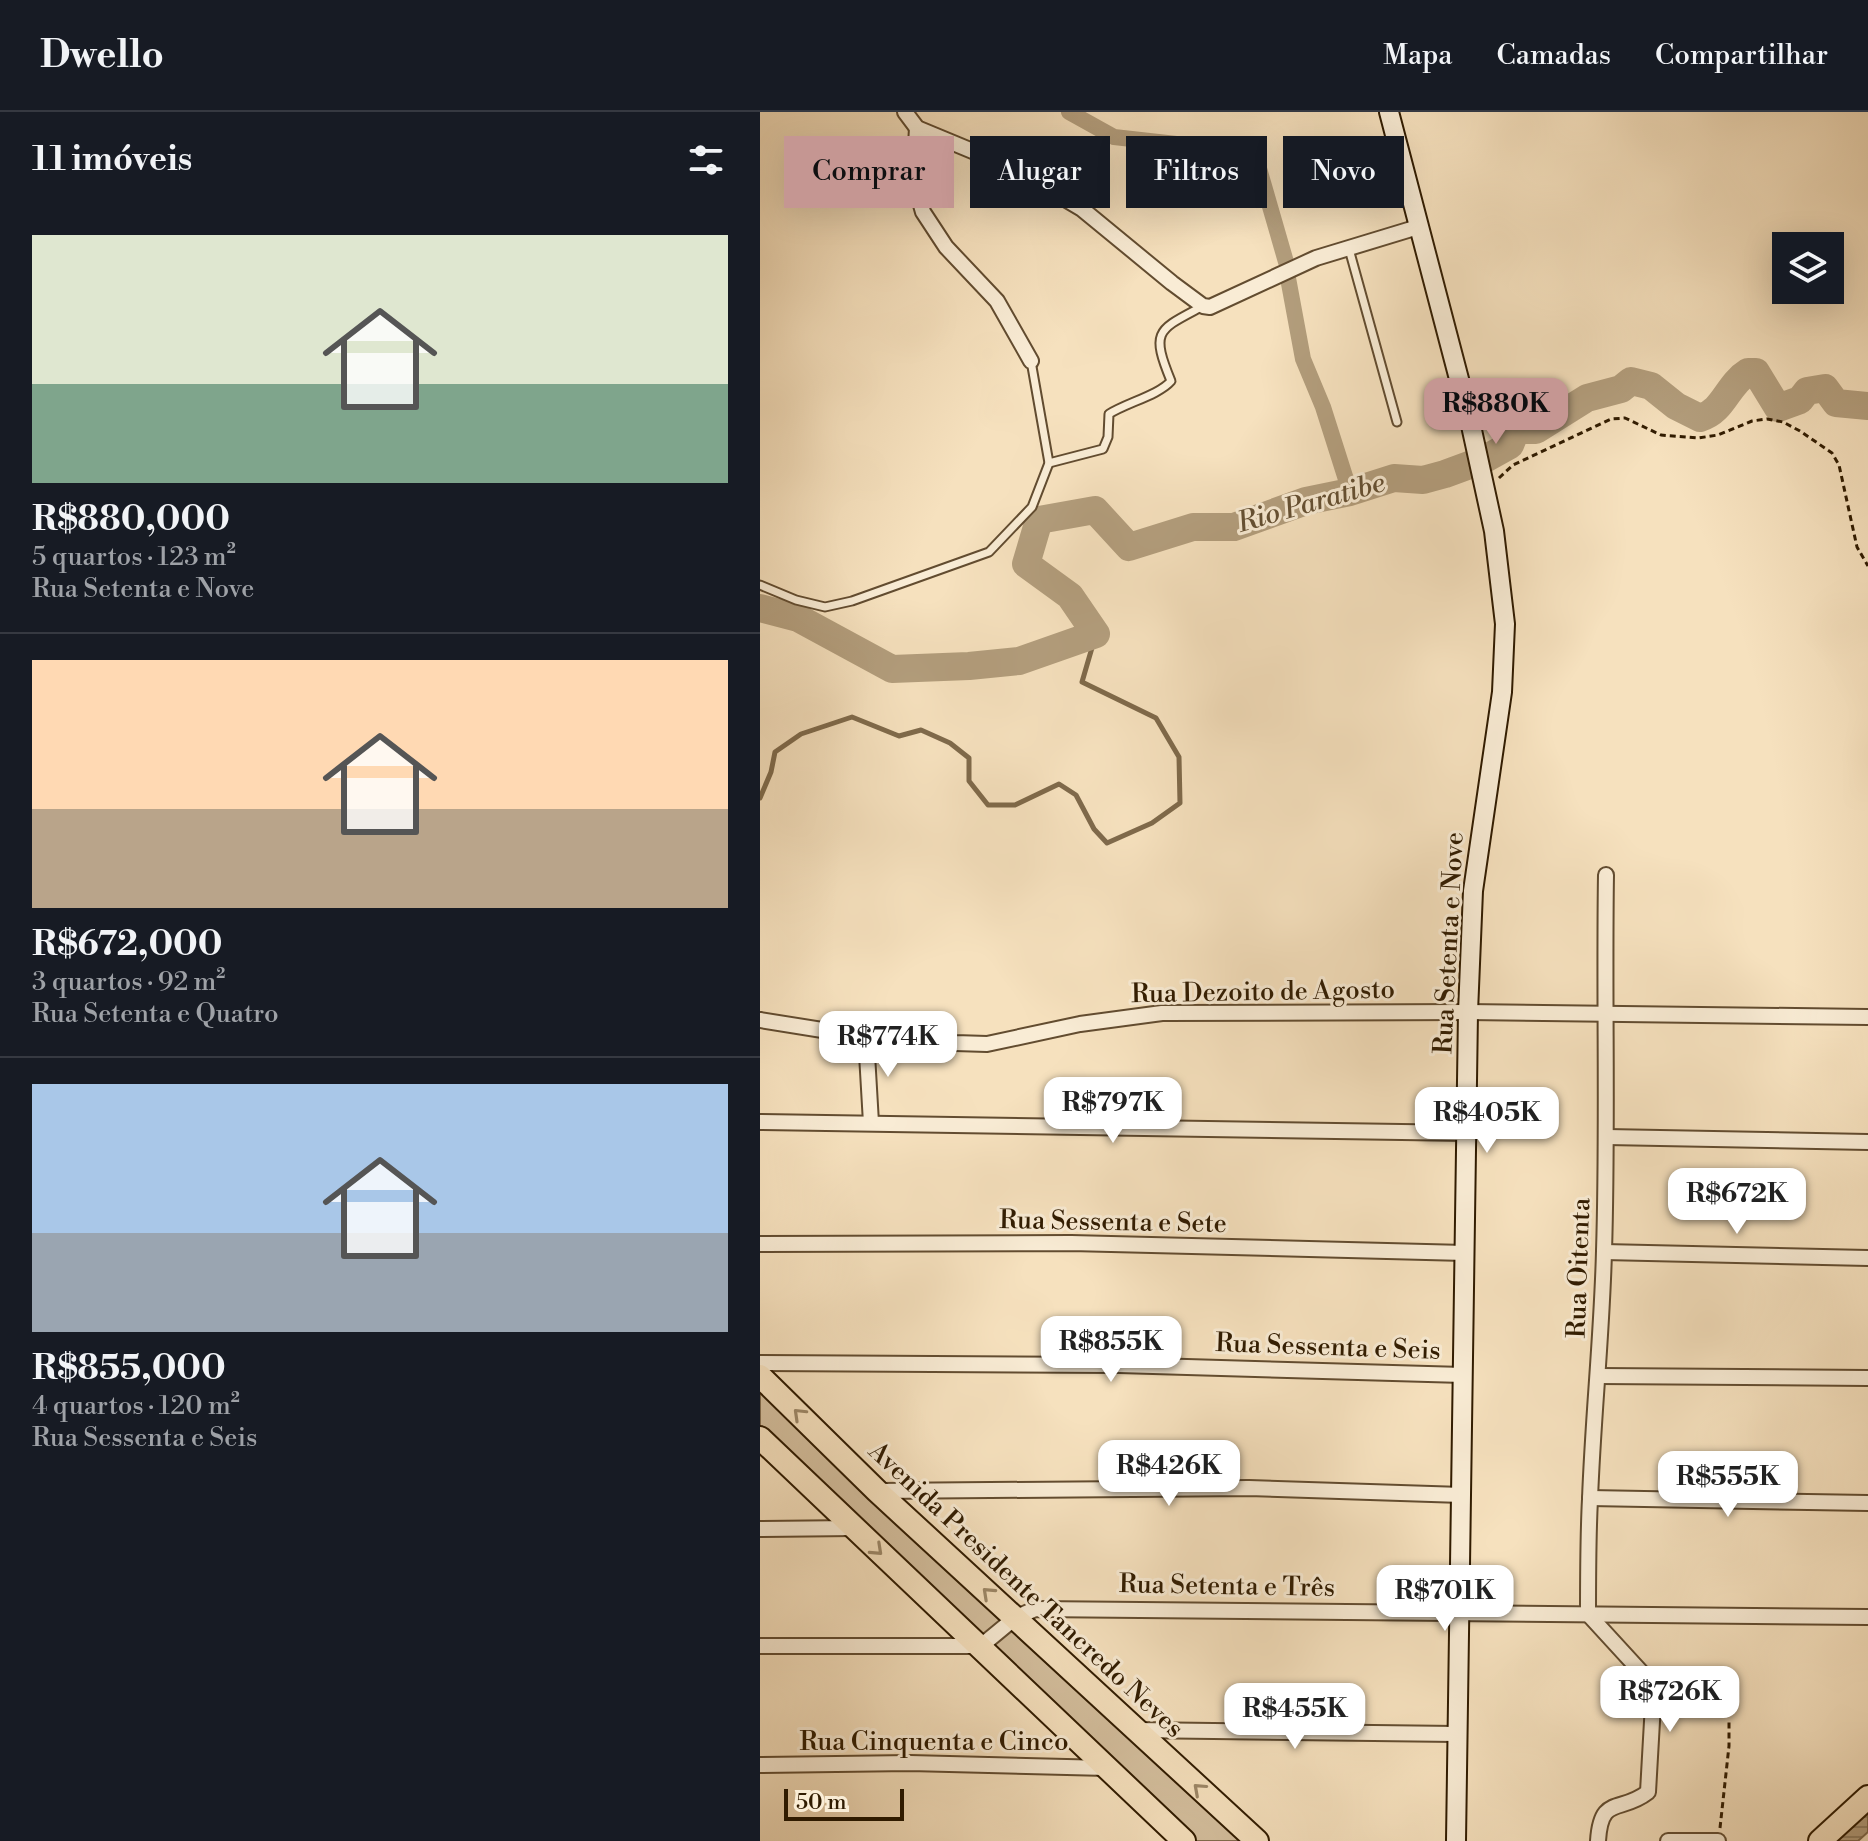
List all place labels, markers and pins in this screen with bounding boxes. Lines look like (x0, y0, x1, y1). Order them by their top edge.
pin: R$880K (1431, 378, 1561, 446)
pin: R$774K (823, 1011, 953, 1079)
pin: R$797K (1048, 1077, 1178, 1145)
pin: R$405K (1422, 1087, 1552, 1155)
pin: R$672K (1672, 1168, 1802, 1236)
pin: R$855K (1046, 1316, 1176, 1384)
pin: R$426K (1104, 1440, 1234, 1508)
pin: R$555K (1663, 1451, 1793, 1519)
pin: R$701K (1380, 1565, 1510, 1633)
pin: R$726K (1605, 1666, 1735, 1734)
pin: R$455K (1230, 1683, 1360, 1751)

